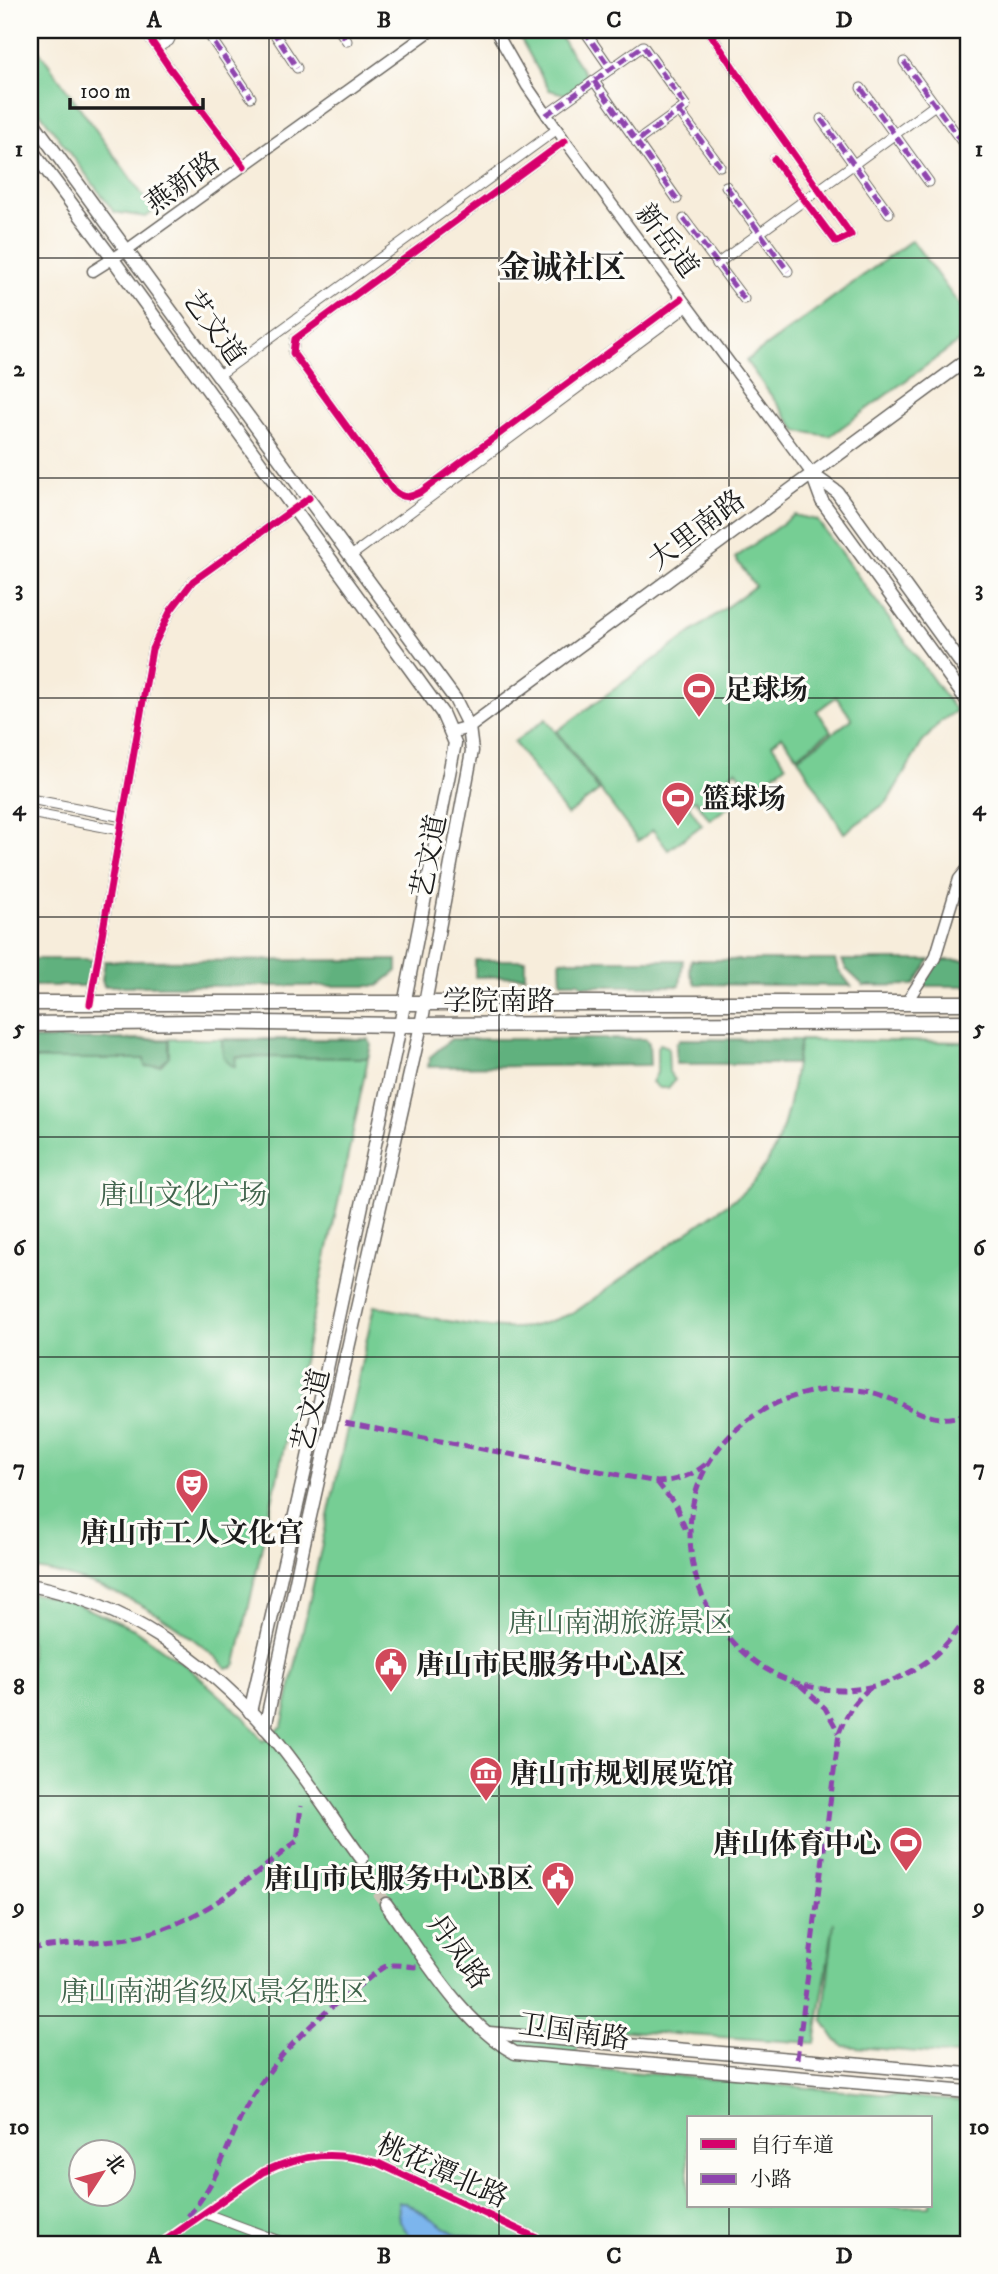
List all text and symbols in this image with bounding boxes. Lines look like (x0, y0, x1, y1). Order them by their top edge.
text: A (146, 6, 163, 35)
text: B (377, 6, 391, 35)
text: C (606, 6, 622, 35)
text: D (835, 6, 853, 35)
scale bar (70, 66, 203, 110)
text: 100 m (80, 79, 131, 105)
text: 1 (15, 135, 23, 164)
text: 1 (975, 135, 983, 164)
street label: 燕新路 (139, 144, 227, 222)
street label: 新岳道 (628, 197, 706, 285)
district label: 金诚社区 (498, 249, 626, 289)
street label: 艺文道 (175, 284, 253, 372)
text: 2 (13, 355, 25, 384)
text: 2 (973, 355, 985, 384)
street label: 大里南路 (642, 483, 752, 578)
text: 3 (15, 575, 23, 604)
text: 3 (975, 575, 983, 604)
sports icon: 足球场 (680, 670, 718, 719)
place label: 足球场 (724, 673, 808, 708)
sports icon: 篮球场 (659, 779, 697, 828)
place label: 篮球场 (702, 782, 786, 817)
text: 4 (12, 794, 27, 823)
text: 4 (972, 794, 987, 823)
street label: 艺文道 (404, 812, 455, 901)
street label: 学院南路 (443, 984, 555, 1019)
text: 5 (12, 1014, 25, 1043)
text: 5 (972, 1014, 985, 1043)
park label: 唐山文化广场 (99, 1178, 267, 1213)
text: 6 (13, 1234, 27, 1263)
text: 6 (973, 1234, 987, 1263)
street label: 艺文道 (285, 1365, 338, 1455)
text: 7 (13, 1454, 25, 1483)
text: 7 (973, 1454, 985, 1483)
theatre icon: 唐山市工人文化宫 (173, 1466, 211, 1515)
place label: 唐山市工人文化宫 (80, 1516, 304, 1551)
park label: 唐山南湖旅游景区 (508, 1606, 732, 1641)
public building icon: 唐山市民服务中心A区 (372, 1645, 410, 1694)
place label: 唐山市民服务中心A区 (416, 1648, 686, 1683)
text: 8 (13, 1673, 25, 1702)
text: 8 (973, 1673, 985, 1702)
museum icon: 唐山市规划展览馆 (467, 1754, 505, 1803)
place label: 唐山市规划展览馆 (510, 1757, 734, 1792)
sports icon: 唐山体育中心 (887, 1824, 925, 1873)
place label: 唐山体育中心 (713, 1827, 881, 1862)
public building icon: 唐山市民服务中心B区 (539, 1859, 577, 1908)
place label: 唐山市民服务中心B区 (264, 1862, 534, 1897)
text: 9 (11, 1893, 25, 1922)
text: 9 (971, 1893, 985, 1922)
street label: 丹凤路 (419, 1908, 497, 1996)
park label: 唐山南湖省级风景名胜区 (60, 1975, 368, 2010)
street label: 卫国南路 (516, 2007, 632, 2058)
text: 10 (9, 2113, 29, 2142)
text: 10 (969, 2113, 989, 2142)
legend (687, 2116, 932, 2208)
street label: 桃花潭北路 (371, 2127, 513, 2216)
text: 自行车道 (750, 2133, 834, 2159)
north arrow (66, 2138, 136, 2208)
text: 北 (100, 2149, 129, 2178)
text: 小路 (750, 2167, 792, 2193)
text: A (146, 2242, 163, 2271)
text: B (377, 2242, 391, 2271)
text: C (606, 2242, 622, 2271)
text: D (835, 2242, 853, 2271)

